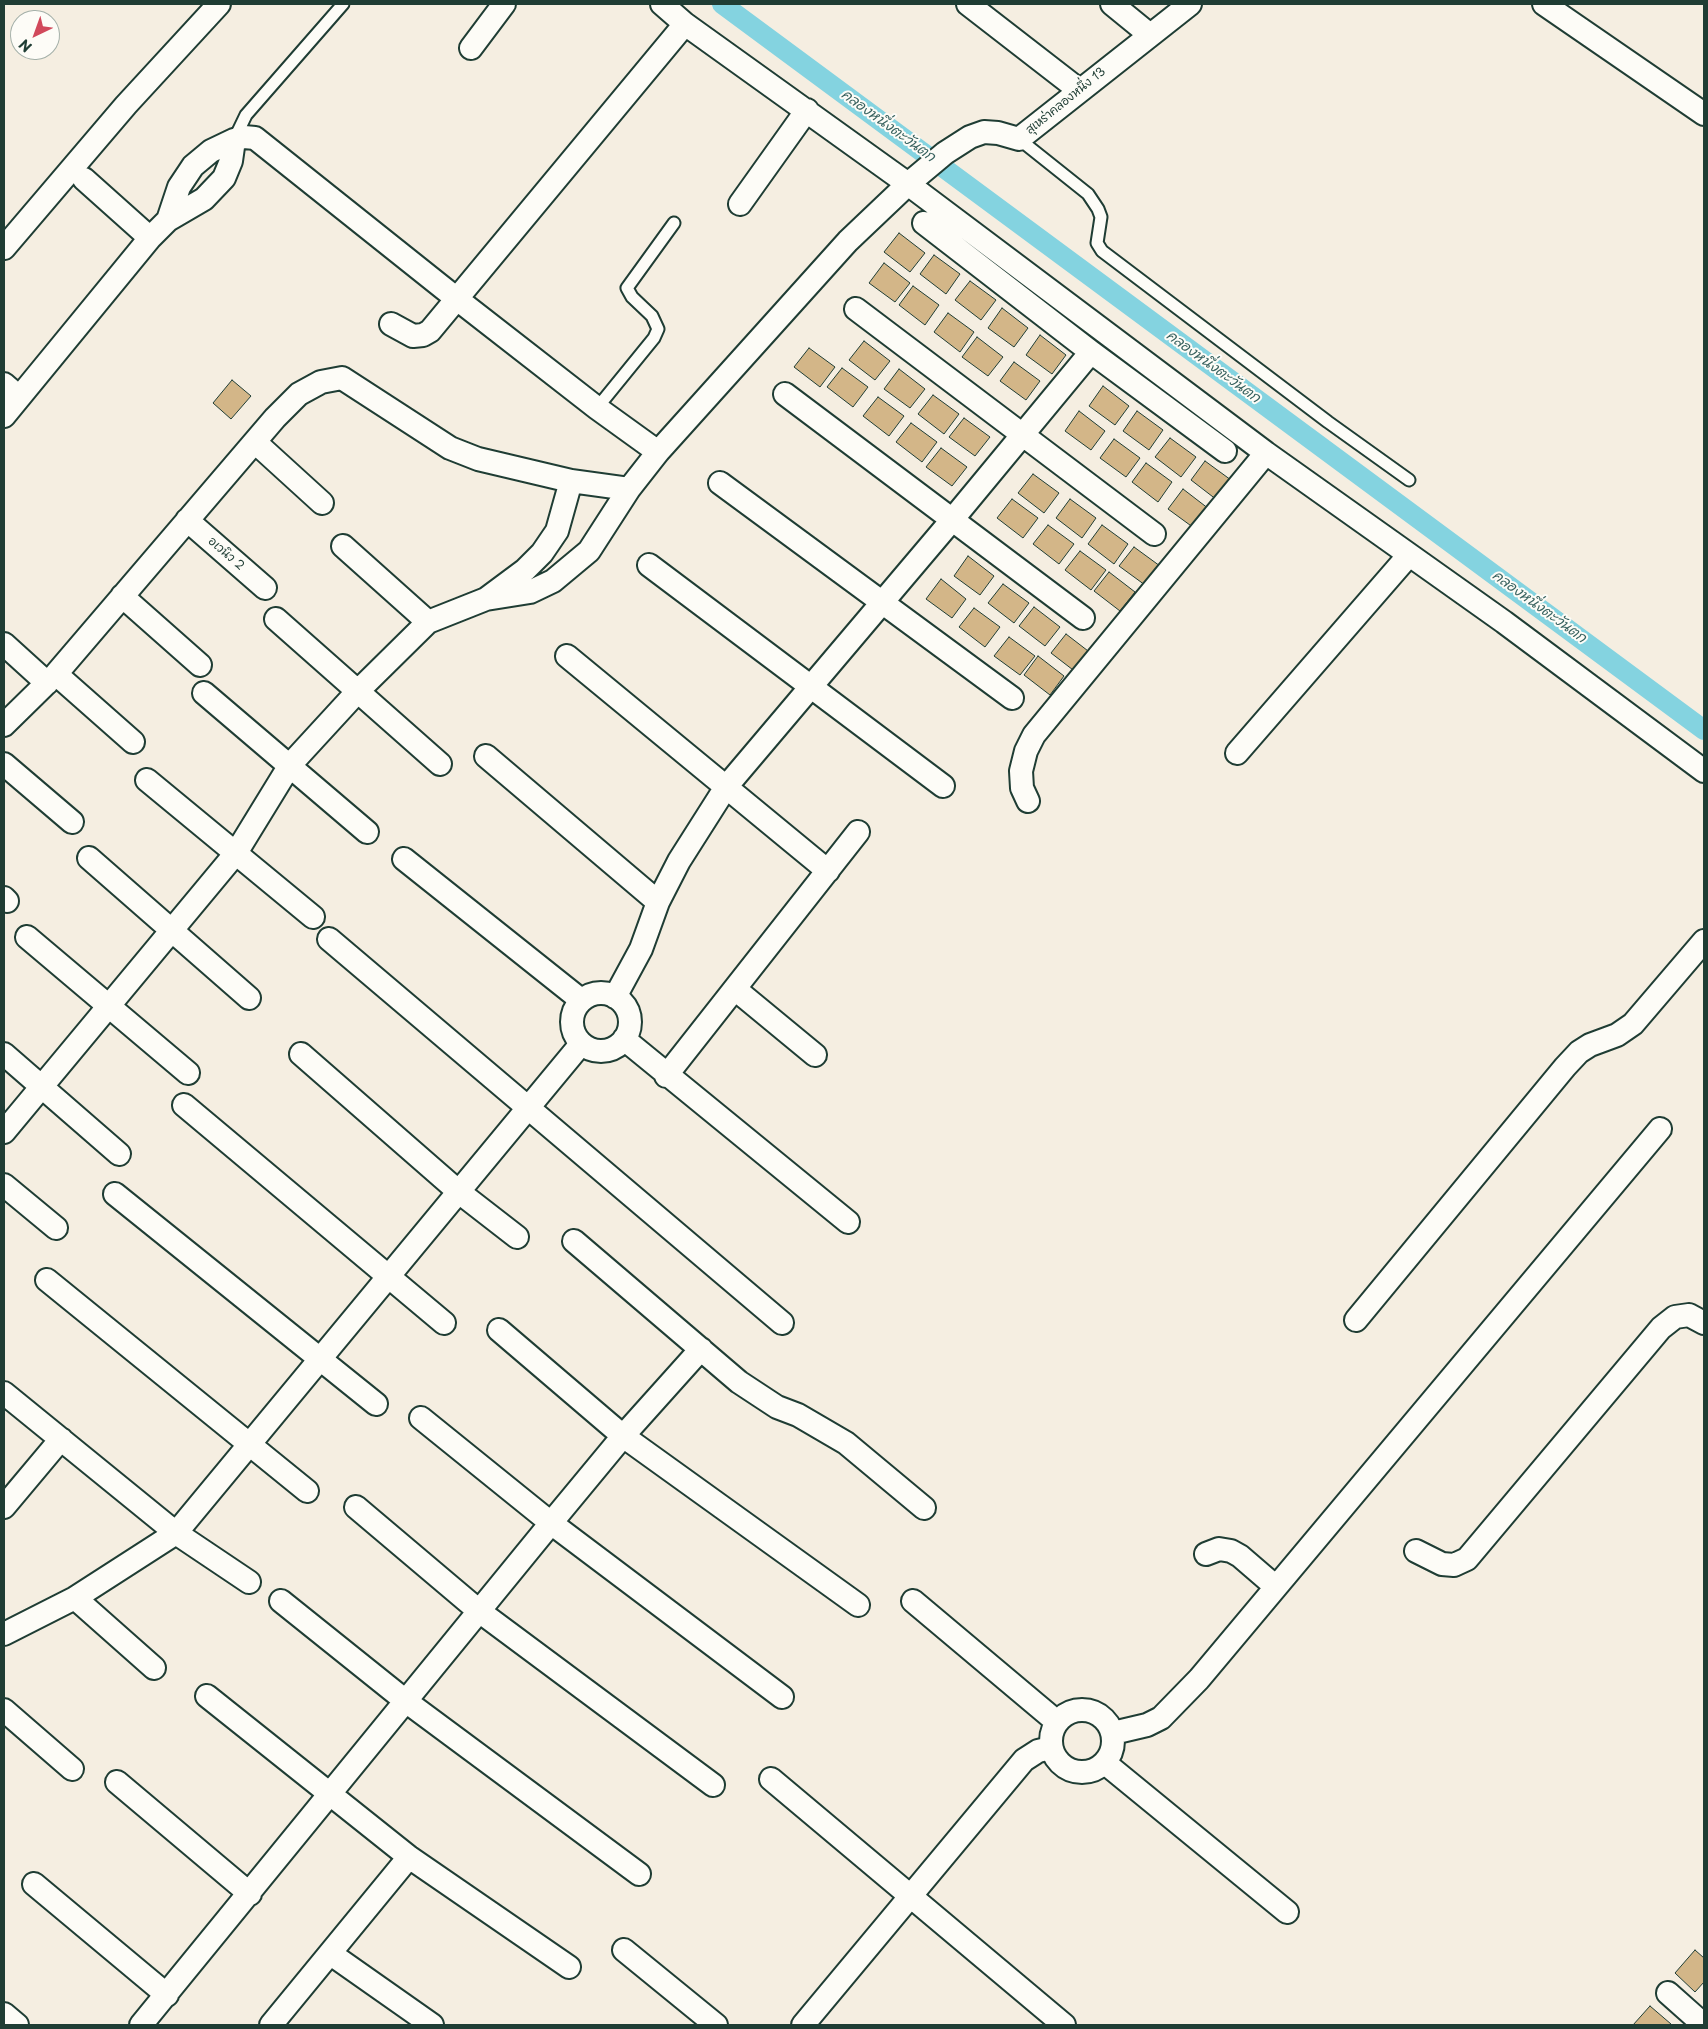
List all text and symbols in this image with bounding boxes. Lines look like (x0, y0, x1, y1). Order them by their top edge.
north arrow (10, 10, 60, 60)
text: N (14, 34, 36, 57)
street label: สุเหร่าคลองหนึ่ง 13 (1023, 64, 1109, 138)
water label: คลองหนึ่งตะวันตก (838, 86, 938, 166)
water label: คลองหนึ่งตะวันตก (1163, 327, 1263, 407)
street label: อเวนิว 2 (205, 534, 247, 574)
water label: คลองหนึ่งตะวันตก (1489, 567, 1589, 647)

